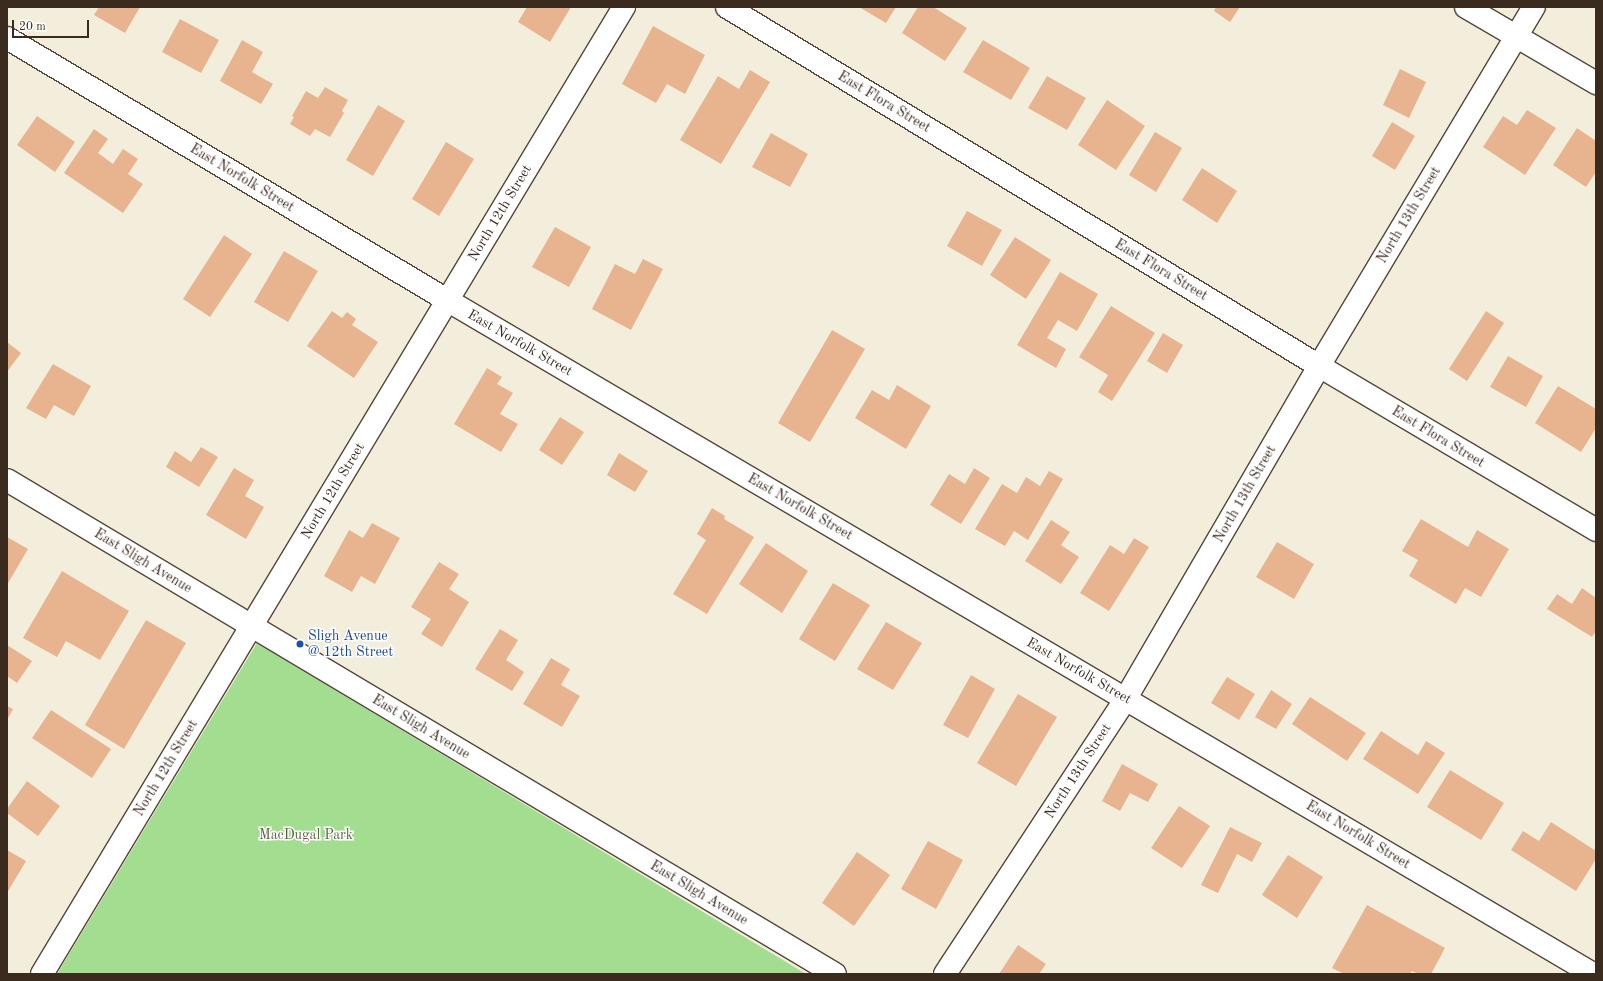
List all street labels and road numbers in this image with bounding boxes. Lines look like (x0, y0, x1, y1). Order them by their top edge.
street label: East Flora Street (835, 68, 933, 136)
street label: East Norfolk Street (187, 140, 297, 216)
street label: North 12th Street (465, 162, 535, 264)
street label: North 13th Street (1374, 164, 1444, 266)
street label: East Flora Street (1112, 236, 1210, 304)
street label: East Norfolk Street (464, 306, 576, 380)
street label: East Flora Street (1389, 403, 1487, 471)
street label: North 12th Street (298, 440, 368, 542)
street label: North 13th Street (1210, 442, 1280, 546)
street label: East Norfolk Street (744, 470, 856, 544)
street label: East Sligh Avenue (91, 525, 195, 597)
street label: East Norfolk Street (1023, 634, 1135, 708)
street label: East Sligh Avenue (369, 691, 473, 763)
street label: North 12th Street (131, 717, 201, 819)
street label: North 13th Street (1041, 720, 1115, 822)
street label: East Norfolk Street (1303, 797, 1413, 873)
street label: East Sligh Avenue (647, 857, 751, 929)

